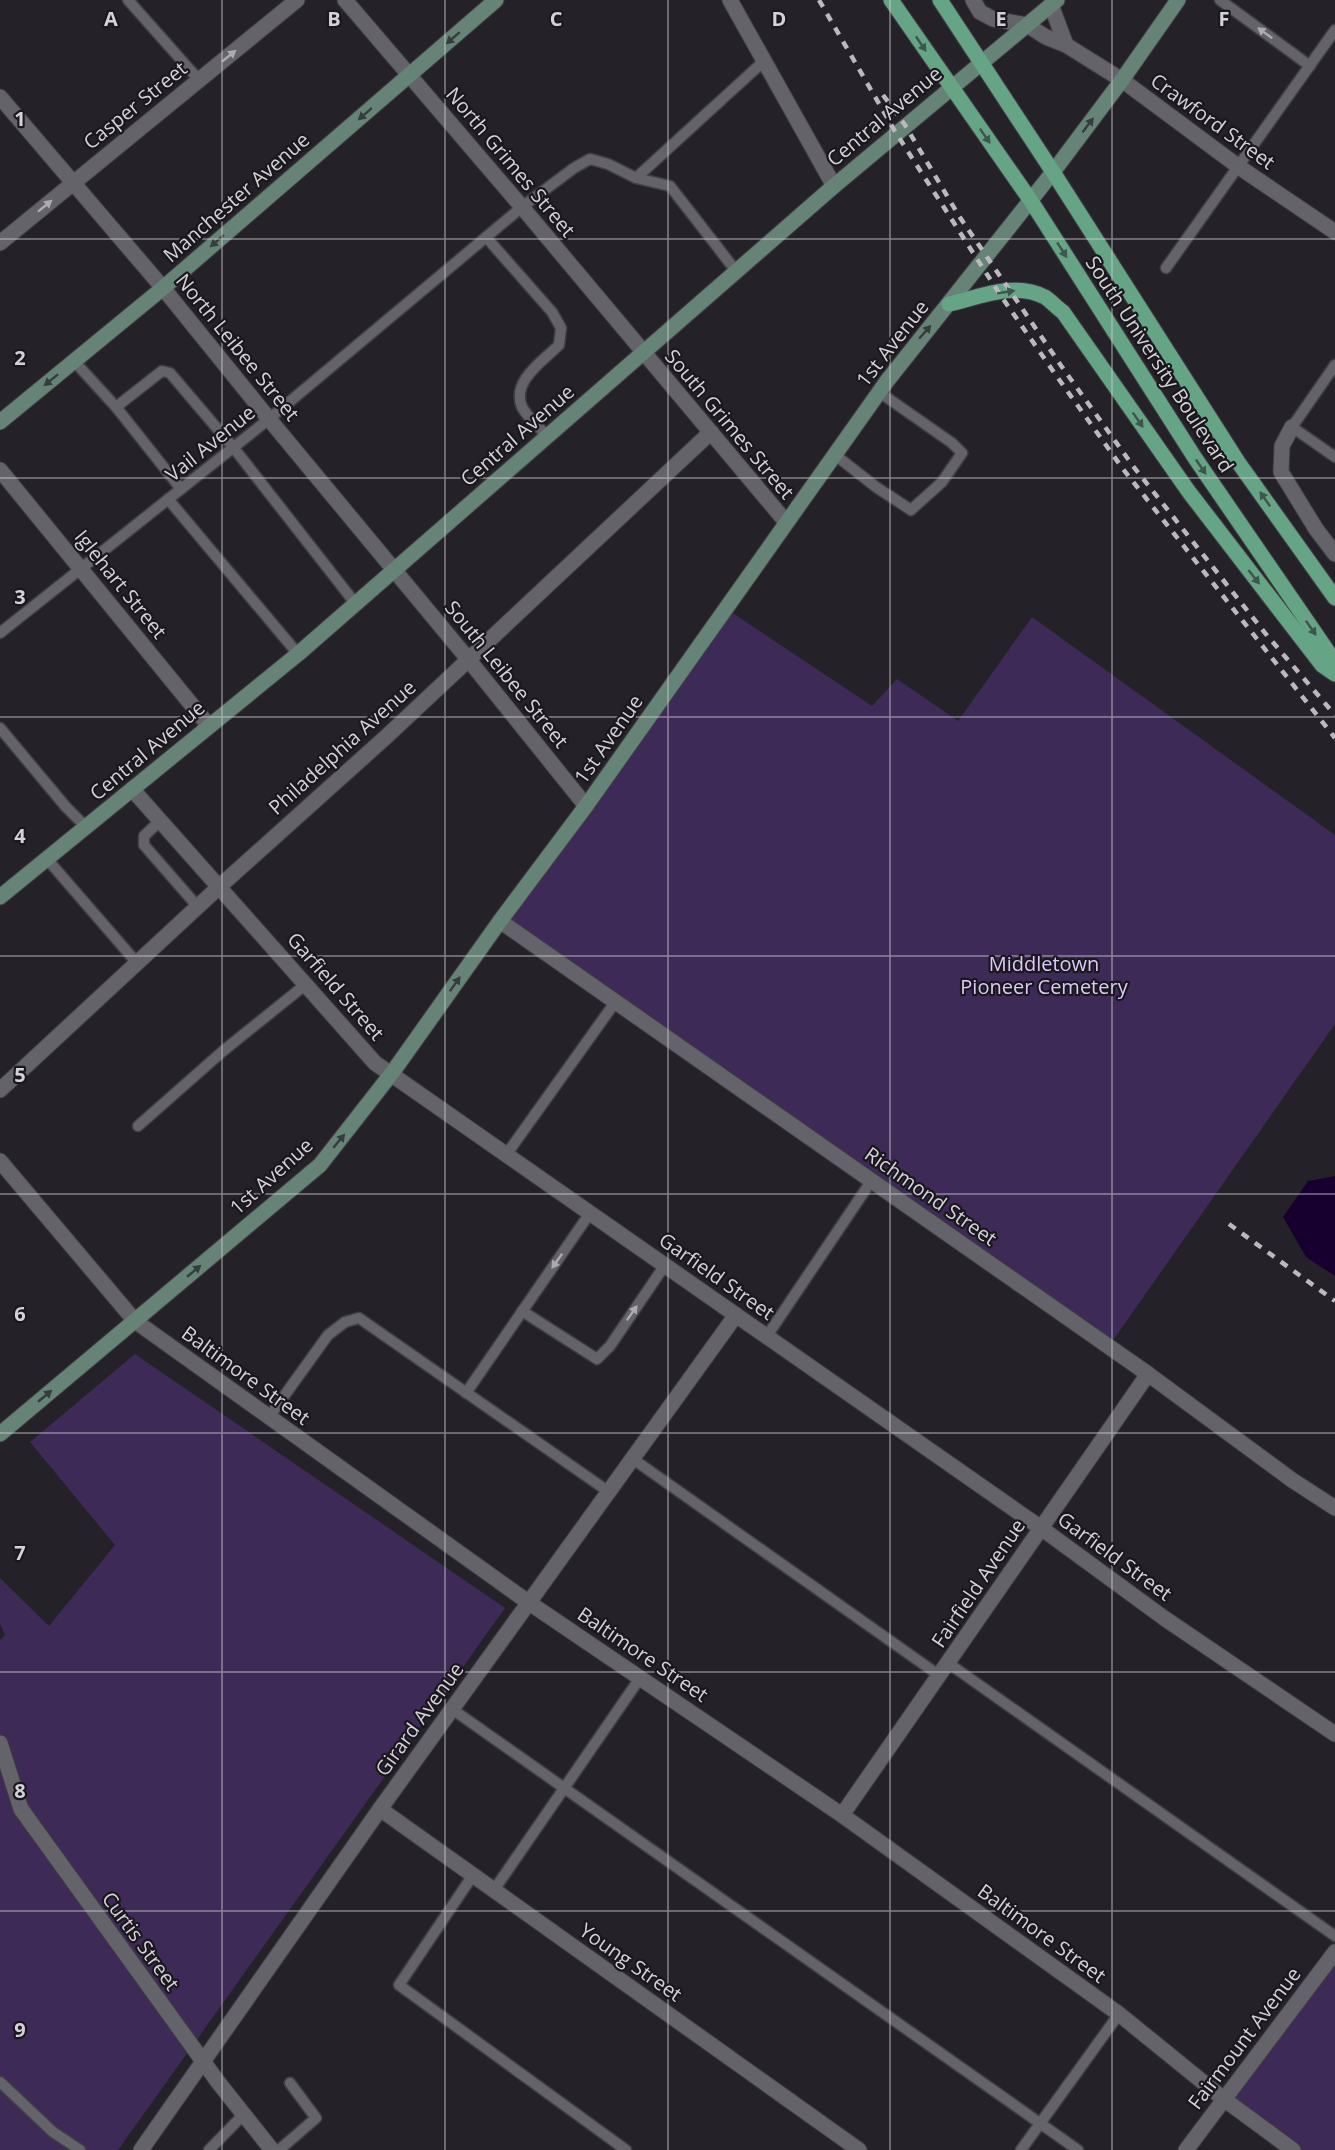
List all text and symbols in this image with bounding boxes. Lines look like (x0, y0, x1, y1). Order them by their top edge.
text: A (104, 5, 118, 32)
text: B (327, 5, 341, 32)
text: C (550, 5, 563, 32)
text: D (772, 5, 786, 32)
text: E (995, 5, 1007, 32)
text: F (1219, 5, 1229, 32)
one-way arrow (1258, 27, 1274, 39)
one-way arrow (446, 31, 461, 44)
one-way arrow (915, 36, 926, 52)
one-way arrow (221, 49, 237, 62)
street label: Casper Street (78, 55, 192, 155)
street label: Central Avenue (821, 60, 947, 172)
street label: Crawford Street (1145, 67, 1281, 175)
street label: North Grimes Street (440, 81, 582, 243)
text: 1 (14, 105, 26, 132)
one-way arrow (358, 107, 373, 120)
one-way arrow (1082, 117, 1094, 132)
street label: Manchester Avenue (157, 126, 315, 268)
one-way arrow (979, 127, 991, 143)
one-way arrow (38, 200, 53, 213)
one-way arrow (210, 234, 225, 247)
one-way arrow (1057, 242, 1068, 258)
street label: South University Boulevard (1080, 251, 1240, 477)
street label: North Leibee Street (170, 268, 306, 426)
one-way arrow (997, 287, 1016, 296)
street label: 1st Avenue (850, 294, 934, 392)
one-way arrow (918, 325, 931, 340)
street label: South Grimes Street (659, 343, 801, 505)
text: 2 (14, 344, 26, 371)
one-way arrow (44, 373, 59, 385)
street label: Central Avenue (454, 378, 580, 492)
street label: Vail Avenue (160, 399, 260, 487)
one-way arrow (1132, 412, 1144, 428)
one-way arrow (1195, 459, 1206, 475)
one-way arrow (1259, 491, 1271, 506)
street label: Iglehart Street (69, 524, 173, 644)
one-way arrow (1248, 569, 1261, 585)
text: 3 (14, 583, 26, 610)
street label: South Leibee Street (439, 595, 575, 753)
one-way arrow (1305, 620, 1317, 636)
street label: Philadelphia Avenue (263, 674, 421, 820)
street label: 1st Avenue (567, 689, 649, 789)
street label: Central Avenue (84, 694, 210, 806)
text: 4 (14, 822, 26, 849)
street label: Garfield Street (281, 926, 391, 1046)
park label: Middletown Pioneer Cemetery (960, 950, 1129, 1000)
one-way arrow (449, 977, 461, 993)
text: 5 (14, 1061, 26, 1088)
street label: 1st Avenue (224, 1132, 318, 1220)
one-way arrow (332, 1134, 345, 1149)
street label: Richmond Street (860, 1140, 1002, 1252)
street label: Garfield Street (654, 1226, 780, 1326)
one-way arrow (551, 1253, 563, 1269)
one-way arrow (186, 1265, 201, 1278)
text: 6 (14, 1300, 26, 1327)
one-way arrow (626, 1305, 638, 1321)
street label: Baltimore Street (176, 1319, 316, 1431)
one-way arrow (37, 1390, 53, 1403)
street label: Garfield Street (1052, 1505, 1178, 1607)
street label: Fairfield Avenue (925, 1513, 1031, 1653)
text: 7 (14, 1539, 26, 1566)
street label: Baltimore Street (572, 1600, 714, 1708)
street label: Girard Avenue (369, 1657, 469, 1781)
text: 8 (14, 1777, 26, 1804)
street label: Baltimore Street (972, 1877, 1112, 1989)
street label: Curtis Street (96, 1886, 186, 1996)
street label: Young Street (574, 1917, 688, 2007)
street label: Fairmount Avenue (1182, 1961, 1306, 2115)
text: 9 (14, 2016, 26, 2043)

